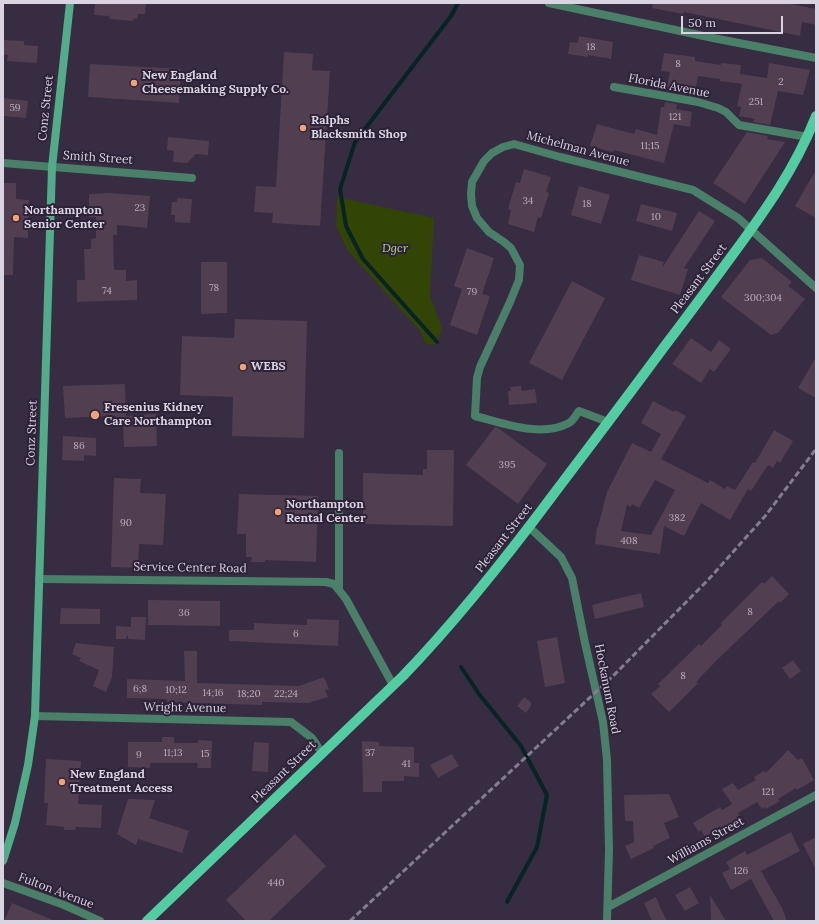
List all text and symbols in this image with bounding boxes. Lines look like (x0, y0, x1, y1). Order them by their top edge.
scale bar (683, 8, 785, 34)
text: 50 m (688, 15, 716, 30)
house number: 18 (586, 41, 596, 53)
house number: 8 (675, 58, 681, 70)
place label: New England Cheesemaking Supply Co. (142, 69, 289, 97)
street label: Florida Avenue (627, 71, 711, 101)
street label: Conz Street (35, 74, 57, 142)
house number: 2 (778, 76, 784, 88)
marker: New England Cheesemaking Supply Co. (129, 78, 139, 88)
house number: 251 (749, 96, 763, 108)
house number: 59 (9, 102, 21, 114)
house number: 121 (669, 111, 681, 123)
place label: Ralphs Blacksmith Shop (311, 114, 407, 142)
marker: Ralphs Blacksmith Shop (298, 123, 308, 133)
street label: Michelman Avenue (525, 128, 631, 170)
house number: 11;15 (641, 140, 659, 152)
street label: Smith Street (63, 148, 133, 168)
house number: 34 (523, 195, 533, 207)
house number: 18 (582, 198, 592, 210)
house number: 23 (135, 202, 145, 214)
place label: Northampton Senior Center (24, 204, 104, 232)
house number: 10 (651, 211, 661, 223)
marker: Northampton Senior Center (11, 213, 21, 223)
street label: Pleasant Street (668, 241, 730, 317)
park label: Dgcr (382, 242, 408, 256)
house number: 78 (209, 282, 219, 294)
house number: 74 (102, 285, 112, 297)
house number: 79 (467, 286, 477, 298)
house number: 300;304 (744, 292, 782, 304)
place label: WEBS (251, 360, 286, 374)
marker: WEBS (238, 362, 248, 372)
street label: Conz Street (24, 400, 40, 466)
place label: Fresenius Kidney Care Northampton (104, 401, 212, 429)
marker: Fresenius Kidney Care Northampton (89, 409, 101, 421)
house number: 86 (73, 440, 85, 452)
house number: 395 (499, 459, 515, 471)
place label: Northampton Rental Center (286, 498, 366, 526)
street label: Pleasant Street (473, 501, 535, 575)
marker: Northampton Rental Center (273, 507, 283, 517)
house number: 382 (669, 512, 685, 524)
house number: 90 (120, 517, 132, 529)
house number: 408 (620, 535, 638, 547)
street label: Service Center Road (133, 560, 247, 576)
house number: 8 (747, 606, 753, 618)
house number: 36 (178, 607, 190, 619)
house number: 6 (293, 628, 299, 640)
street label: Hockanum Road (591, 643, 623, 735)
house number: 8 (680, 670, 686, 682)
house number: 6;8 (133, 683, 147, 695)
house number: 10;12 (165, 684, 187, 696)
house number: 14;16 (202, 687, 224, 699)
house number: 18;20 (237, 688, 261, 700)
house number: 22;24 (274, 688, 298, 700)
street label: Wright Avenue (144, 700, 226, 716)
street label: Pleasant Street (249, 738, 319, 806)
house number: 11;13 (163, 747, 183, 759)
house number: 37 (365, 747, 375, 759)
house number: 15 (200, 748, 210, 760)
house number: 9 (136, 749, 142, 761)
house number: 41 (401, 758, 411, 770)
place label: New England Treatment Access (70, 768, 173, 796)
marker: New England Treatment Access (57, 777, 67, 787)
house number: 121 (762, 786, 774, 798)
street label: Williams Street (665, 814, 747, 868)
house number: 126 (734, 865, 748, 877)
street label: Fulton Avenue (16, 870, 96, 912)
house number: 440 (267, 877, 285, 889)

